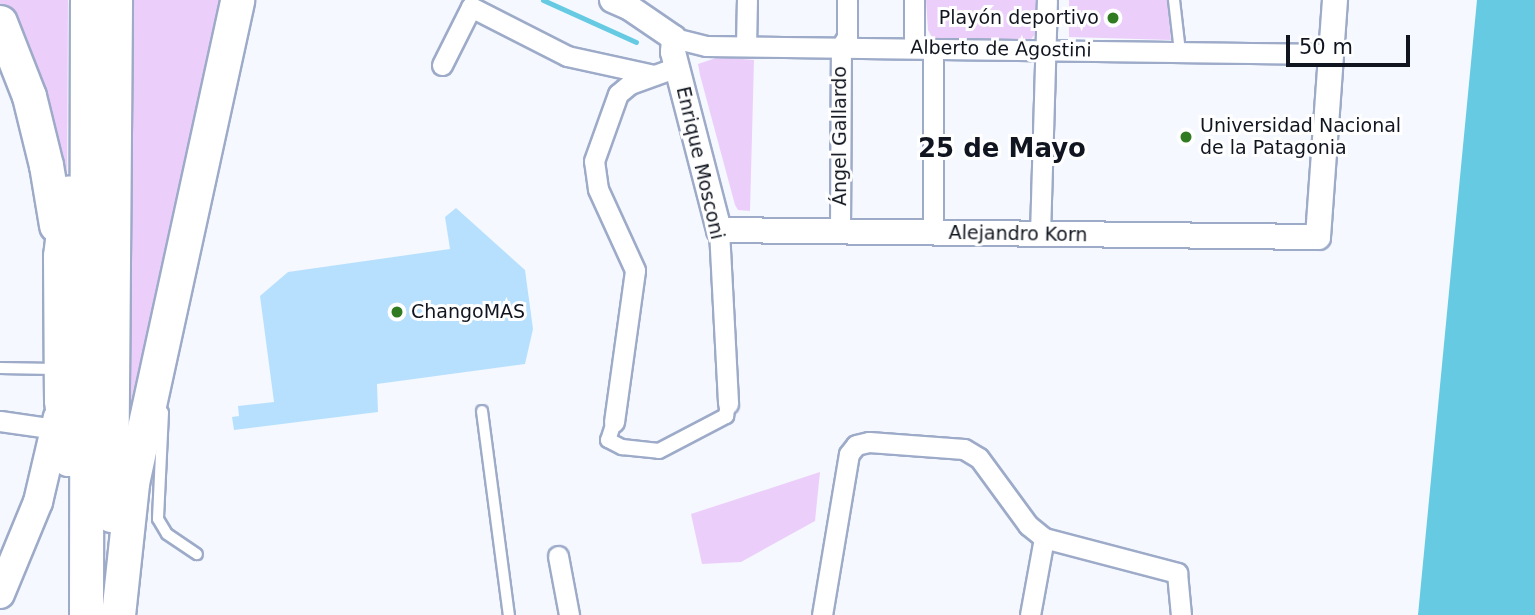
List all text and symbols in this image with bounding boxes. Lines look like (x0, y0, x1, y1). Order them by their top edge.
place label: Playón deportivo (939, 7, 1099, 29)
marker: Playón deportivo (1105, 10, 1121, 26)
scale bar (1290, 21, 1414, 65)
text: 50 m (1299, 35, 1353, 59)
street label: Alberto de Agostini (910, 36, 1092, 62)
street label: Ángel Gallardo (829, 66, 851, 206)
street label: Enrique Mosconi (671, 84, 729, 242)
place label: Universidad Nacional de la Patagonia (1200, 115, 1401, 159)
marker: Universidad Nacional de la Patagonia (1178, 129, 1194, 145)
district label: 25 de Mayo (918, 133, 1086, 165)
street label: Alejandro Korn (948, 221, 1088, 247)
place label: ChangoMAS (411, 301, 525, 323)
marker: ChangoMAS (389, 304, 405, 320)

